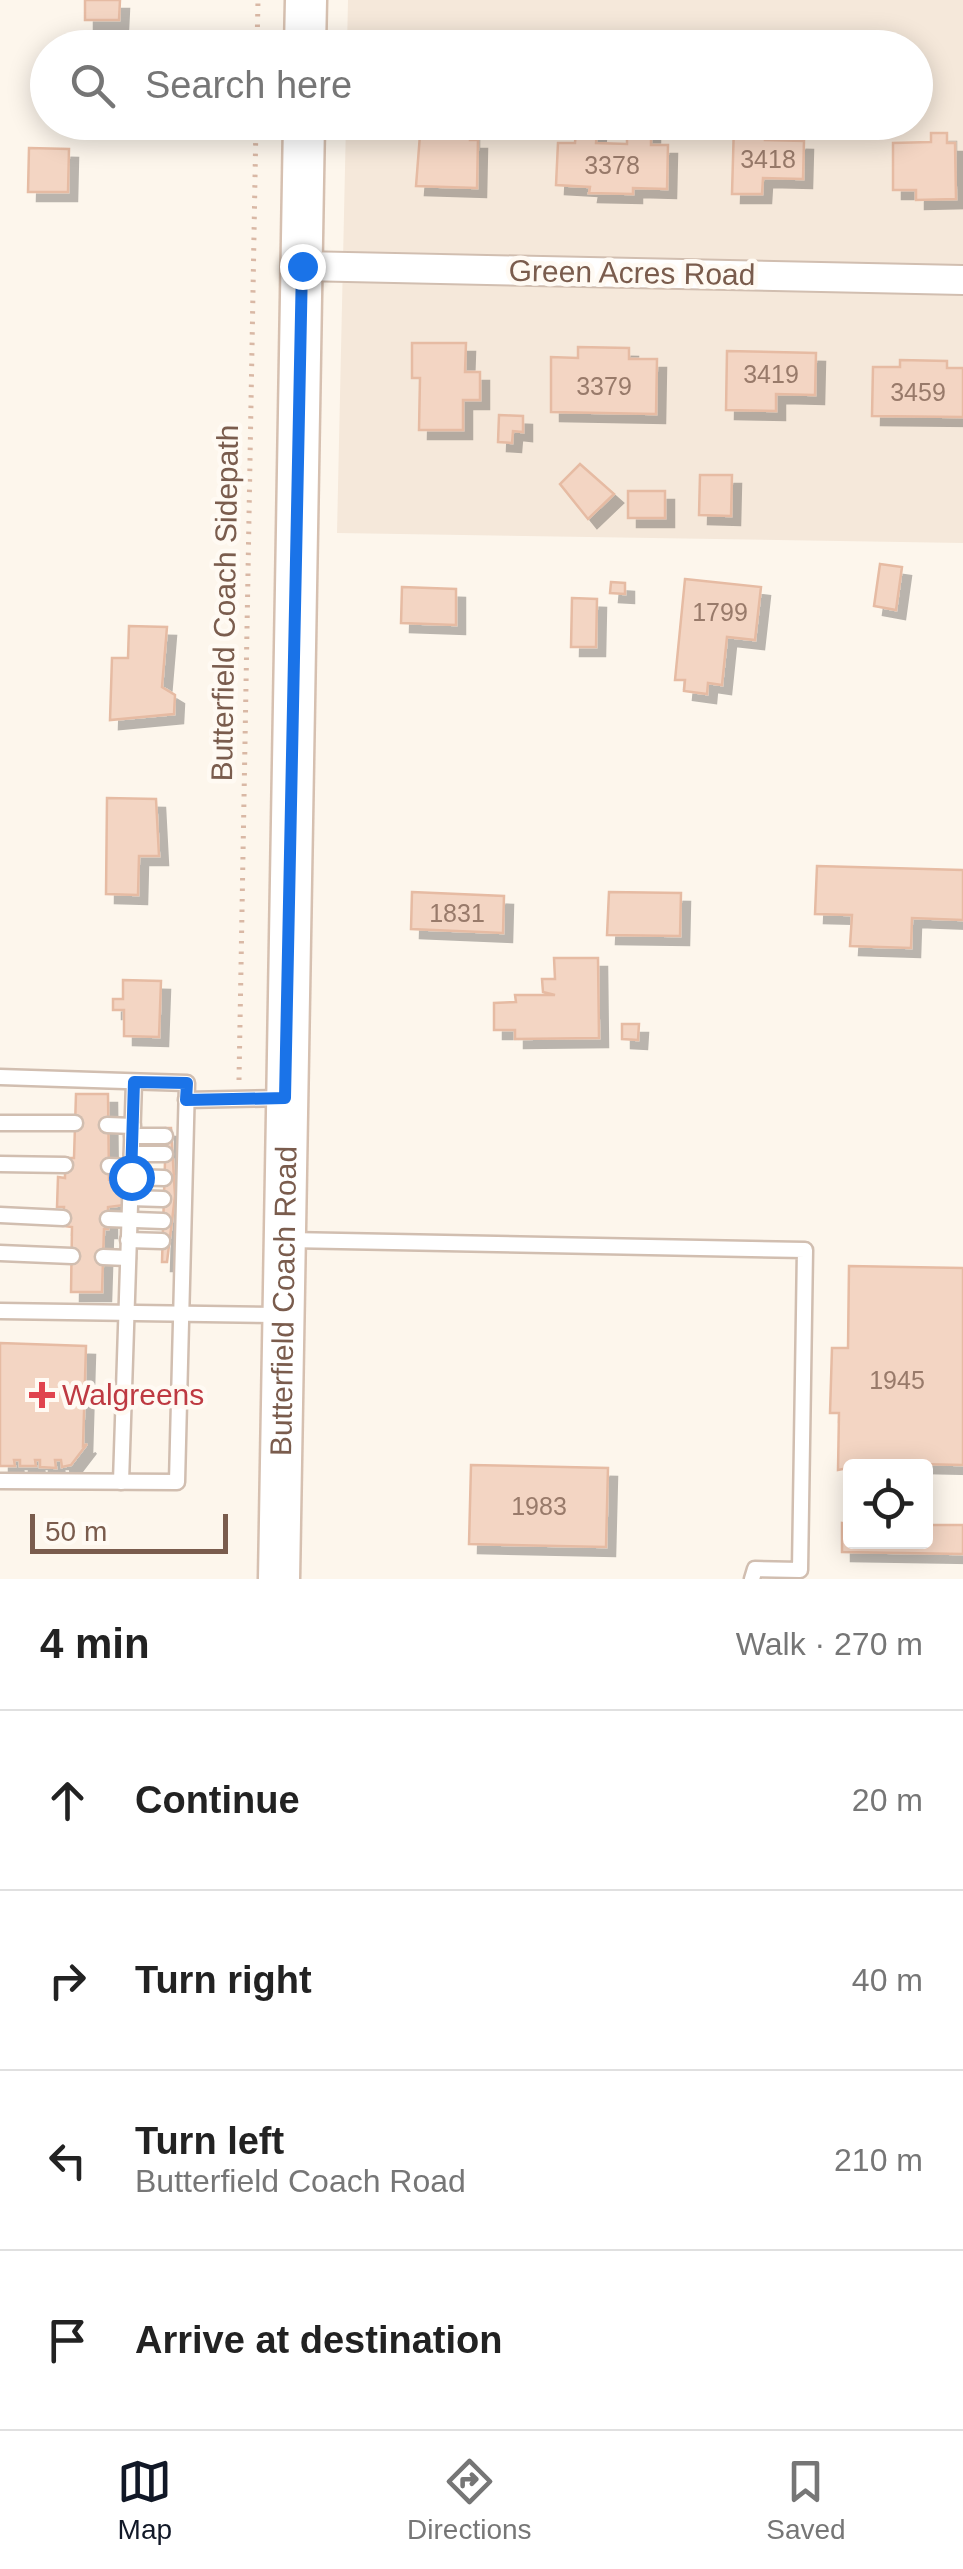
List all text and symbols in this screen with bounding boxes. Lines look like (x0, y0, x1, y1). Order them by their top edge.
search box (30, 30, 933, 140)
icon: search (65, 58, 120, 113)
text: Search here (145, 64, 352, 106)
house number: 3418 (740, 145, 796, 173)
house number: 3378 (584, 151, 640, 179)
route end (280, 244, 326, 290)
street label: Green Acres Road (508, 254, 756, 291)
house number: 3419 (743, 360, 799, 388)
house number: 3379 (576, 372, 632, 400)
house number: 3459 (890, 378, 946, 406)
street label: Butterfield Coach Sidepath (205, 424, 244, 782)
house number: 1799 (692, 598, 748, 626)
house number: 1831 (429, 899, 485, 927)
street label: Butterfield Coach Road (264, 1146, 302, 1456)
route start (109, 1155, 155, 1201)
house number: 1945 (869, 1366, 925, 1394)
place label: Walgreens (62, 1378, 204, 1411)
marker: Walgreens (31, 1384, 53, 1406)
map controls (843, 1459, 933, 1549)
button: locate (843, 1459, 933, 1549)
house number: 1983 (511, 1492, 567, 1520)
scale bar (30, 1509, 228, 1553)
text: 50 m (45, 1516, 107, 1547)
text: 4 min (40, 1620, 150, 1667)
text: Walk · 270 m (736, 1626, 923, 1662)
icon: ahead (40, 1773, 95, 1828)
text: Continue (135, 1779, 300, 1821)
text: 20 m (852, 1782, 923, 1818)
icon: right (40, 1953, 95, 2008)
text: Turn right (135, 1959, 312, 2001)
text: 40 m (852, 1962, 923, 1998)
text: Turn left (135, 2120, 284, 2162)
icon: left (40, 2133, 95, 2188)
text: 210 m (834, 2142, 923, 2178)
text: Butterfield Coach Road (135, 2163, 466, 2199)
icon: arrive (40, 2313, 95, 2368)
text: Arrive at destination (135, 2319, 502, 2361)
tab: Map (117, 2454, 172, 2546)
tab: Directions (407, 2454, 532, 2546)
tab: Saved (766, 2454, 846, 2546)

